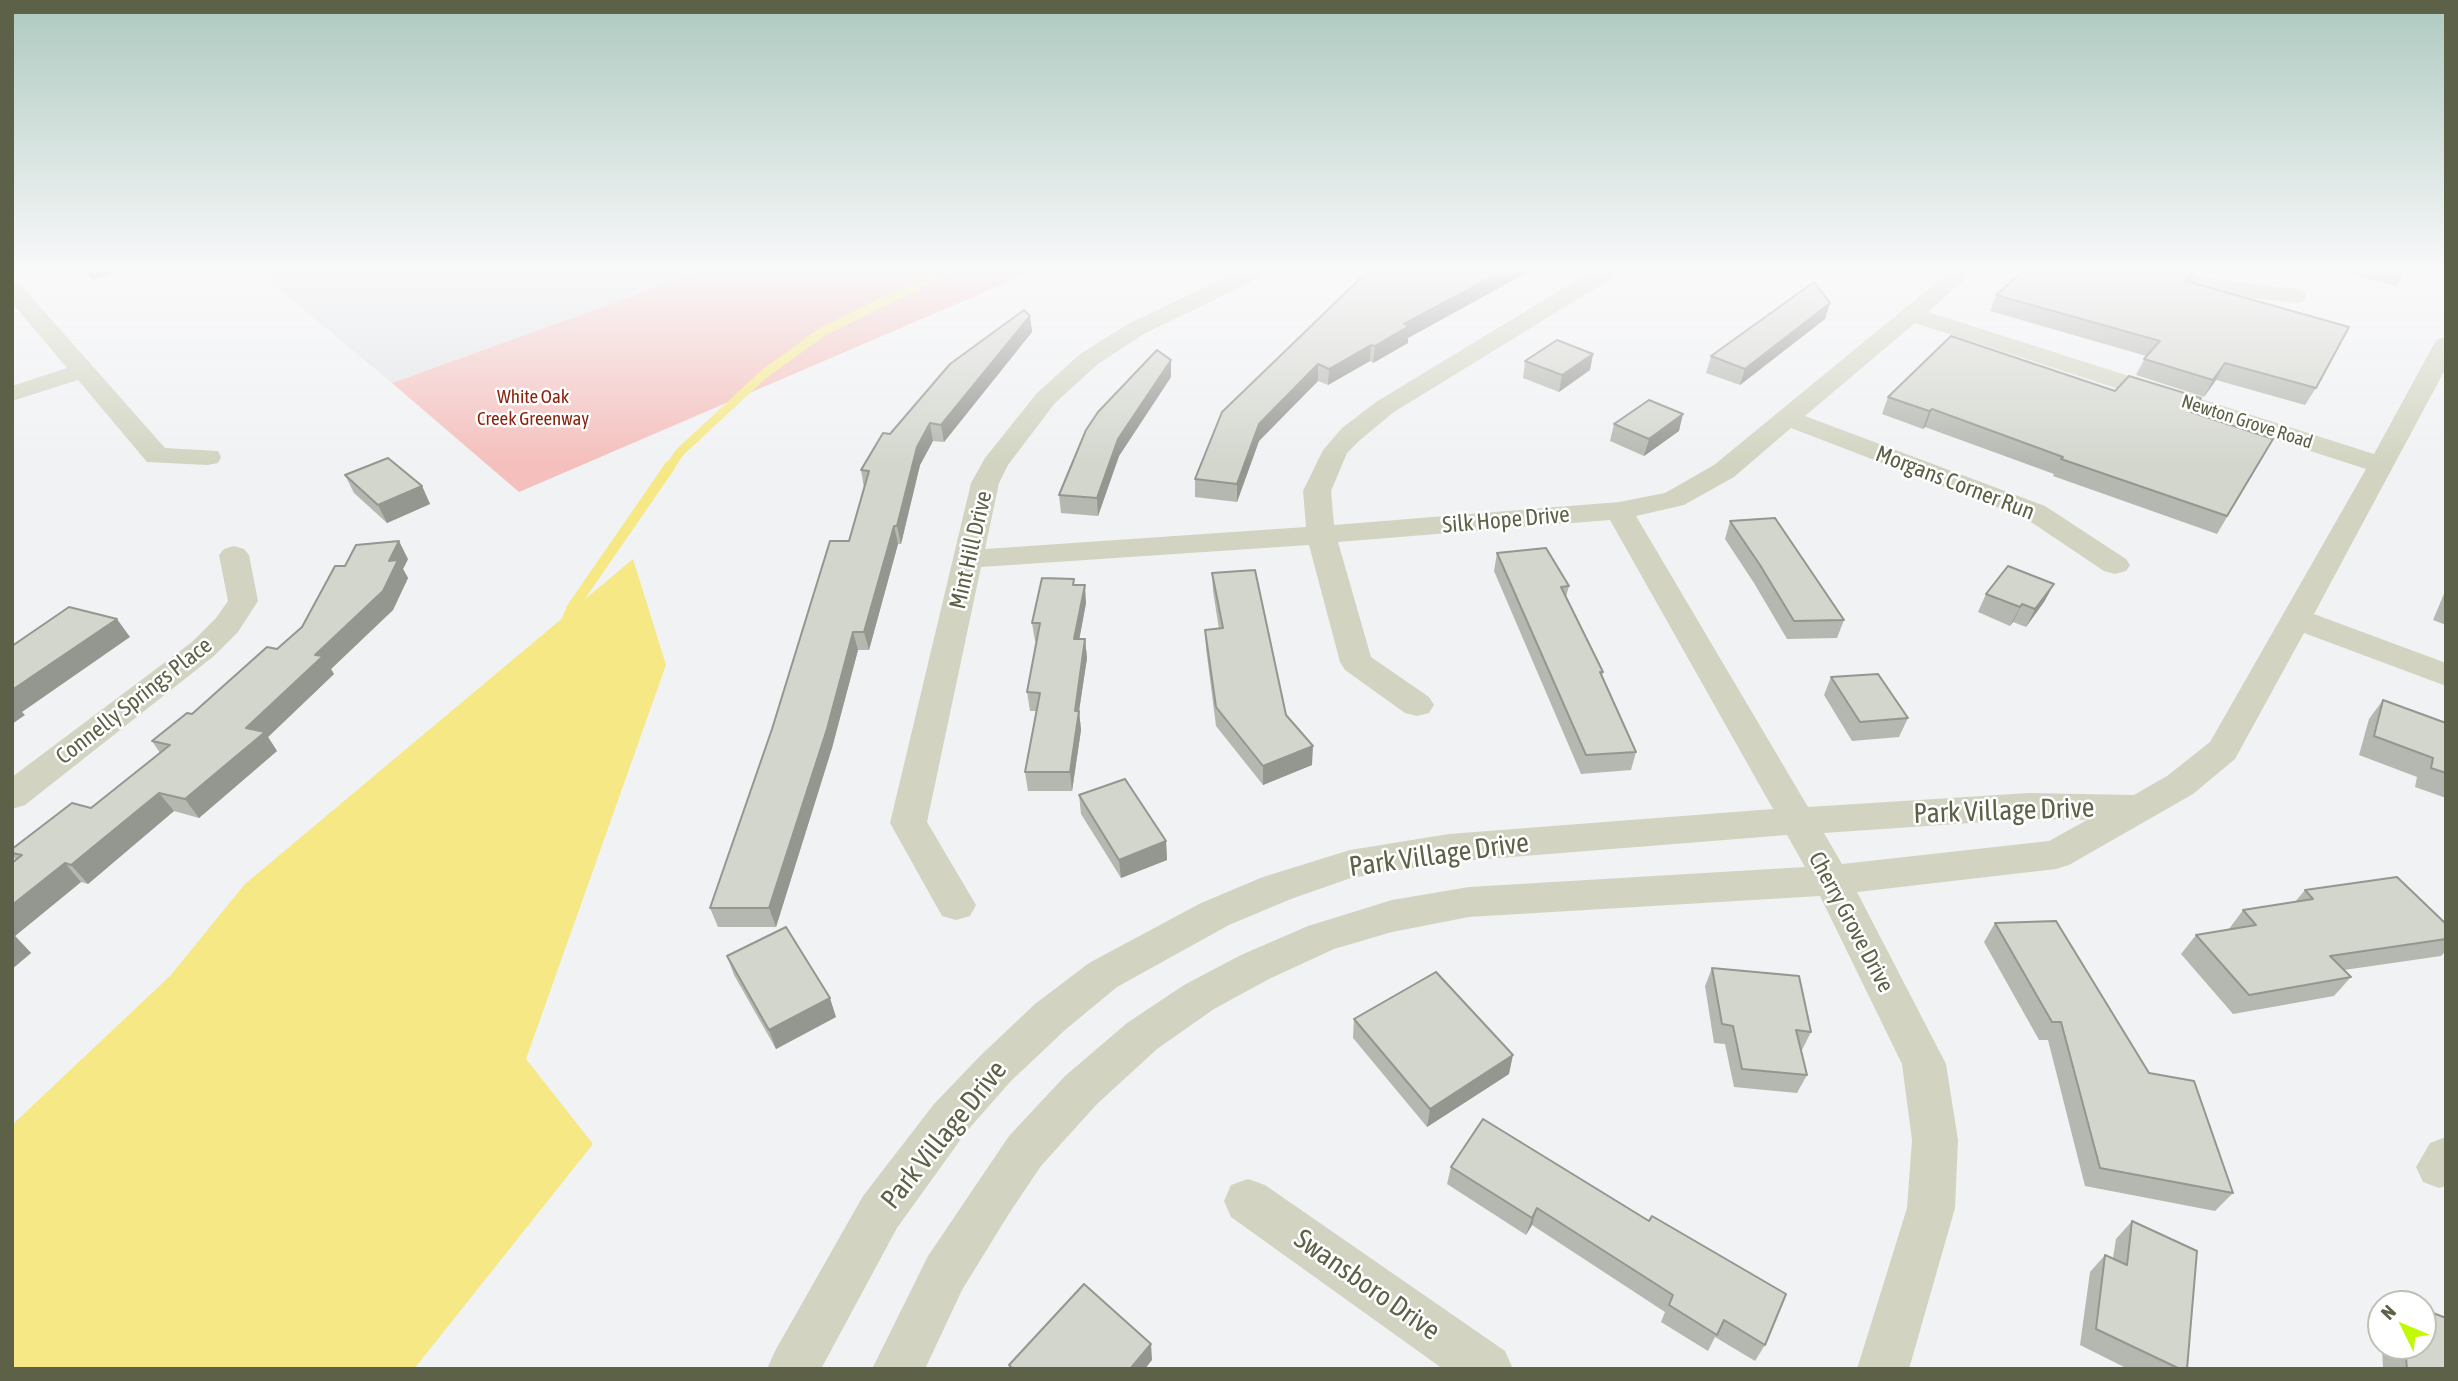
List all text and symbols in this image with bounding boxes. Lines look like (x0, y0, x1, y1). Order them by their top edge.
park label: White Oak Creek Greenway (477, 386, 589, 430)
street label: Newton Grove Road (2179, 390, 2315, 454)
street label: Morgans Corner Run (1872, 440, 2038, 526)
street label: Mint Hill Drive (944, 488, 998, 612)
street label: Silk Hope Drive (1441, 501, 1571, 539)
street label: Connelly Springs Place (50, 631, 218, 771)
street label: Park Village Drive (1913, 791, 2095, 831)
street label: Park Village Drive (1347, 826, 1531, 884)
street label: Cherry Grove Drive (1802, 847, 1900, 997)
street label: Park Village Drive (874, 1054, 1014, 1216)
street label: Swansboro Drive (1288, 1222, 1446, 1348)
north arrow (2367, 1290, 2437, 1360)
text: N (2376, 1300, 2400, 1324)

